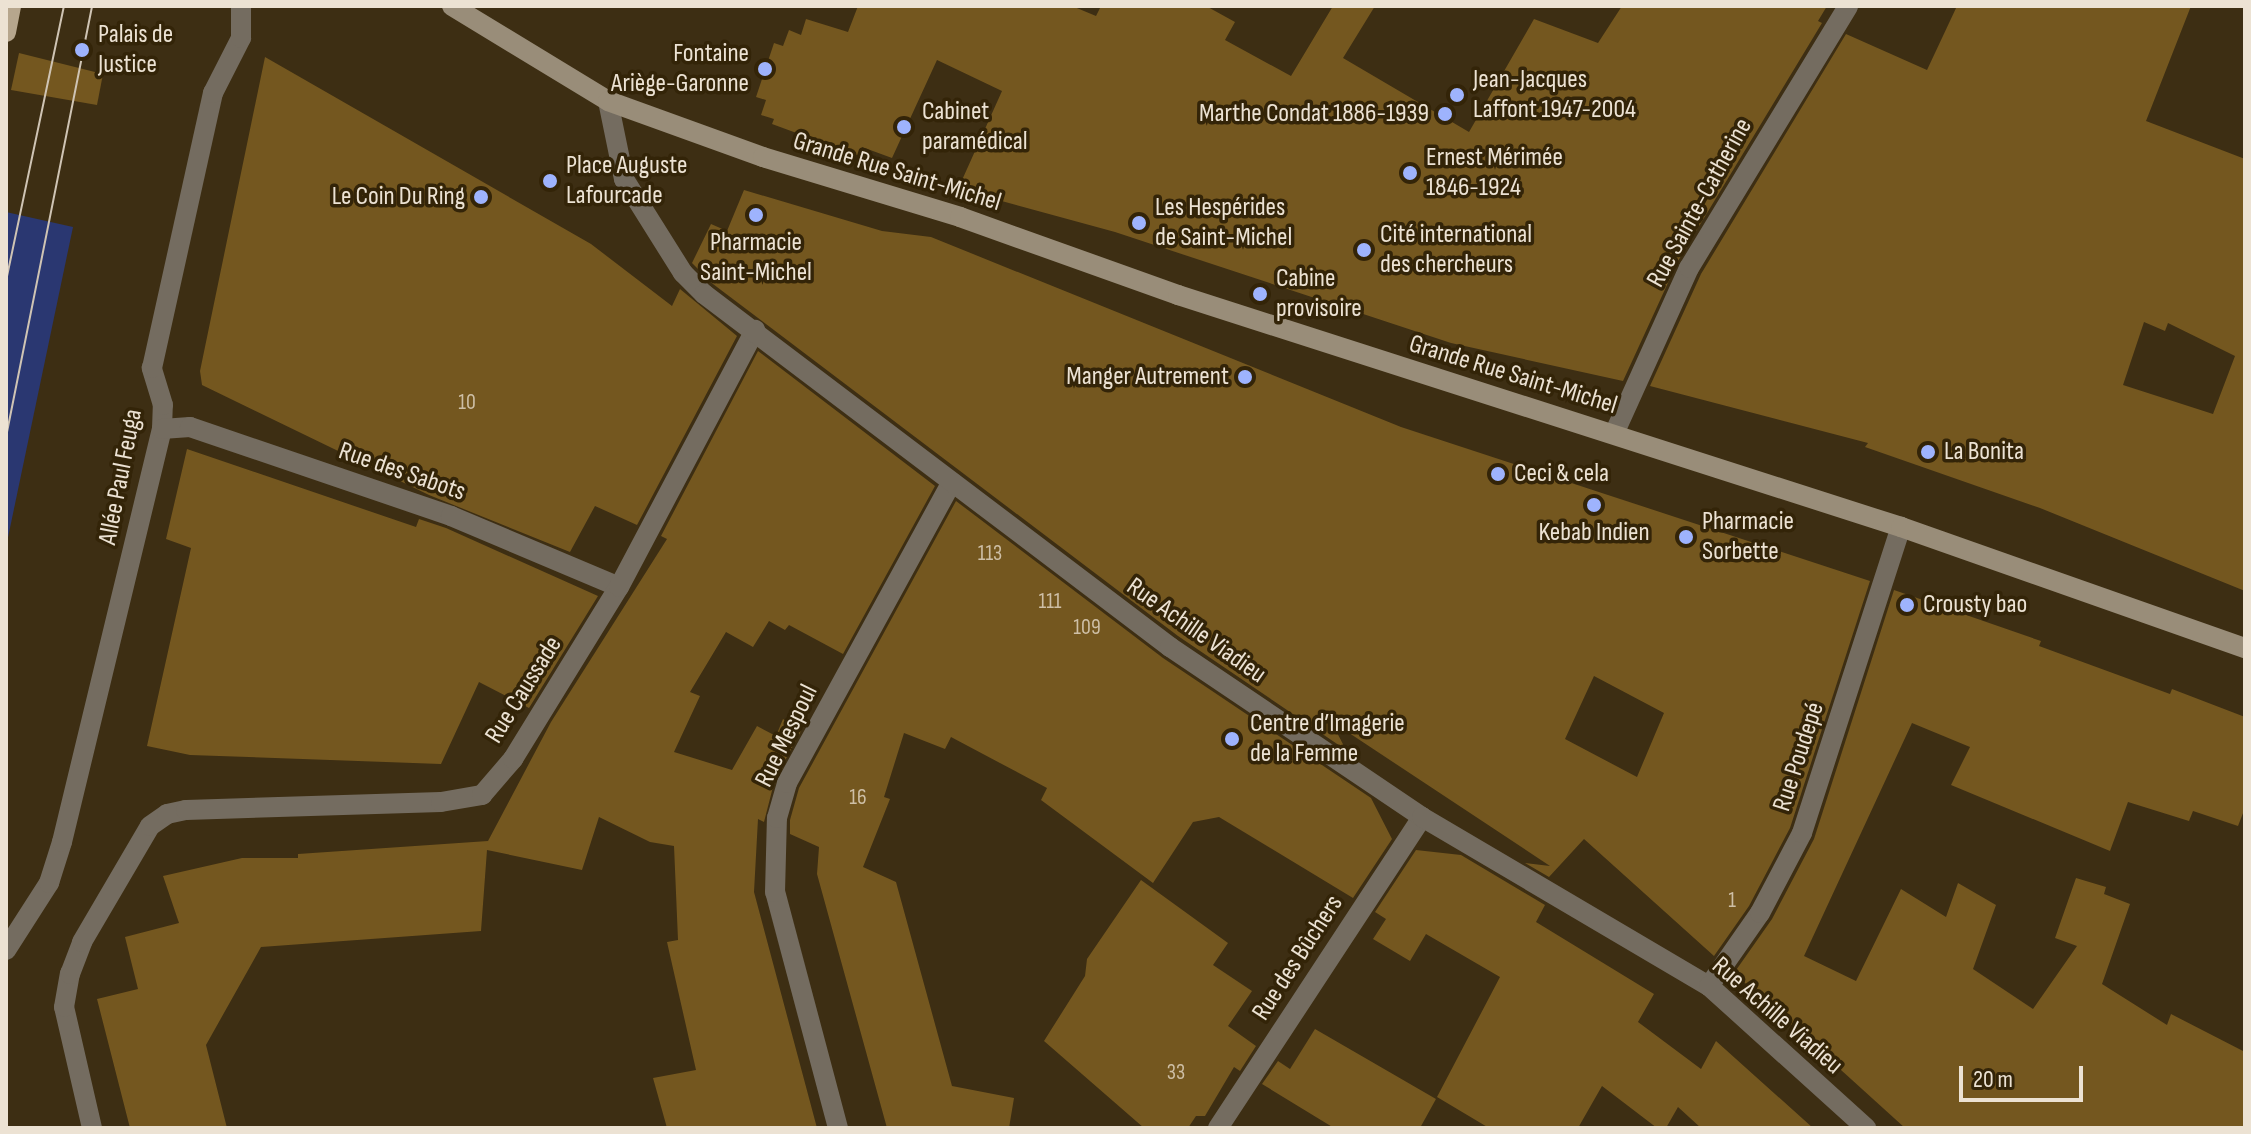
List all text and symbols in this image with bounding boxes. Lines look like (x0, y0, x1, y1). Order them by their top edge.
place label: Palais de Justice (98, 19, 173, 80)
place label: Fontaine Ariège-Garonne (611, 38, 749, 100)
marker: Palais de Justice (73, 41, 91, 59)
marker: Fontaine Ariège-Garonne (756, 60, 774, 78)
place label: Jean-Jacques Laffont 1947-2004 (1473, 64, 1636, 126)
marker: Jean-Jacques Laffont 1947-2004 (1448, 86, 1466, 104)
place label: Cabinet paramédical (922, 96, 1028, 158)
place label: Marthe Condat 1886-1939 (1199, 98, 1429, 130)
marker: Marthe Condat 1886-1939 (1436, 105, 1454, 123)
street label: Rue Sainte-Catherine (1641, 113, 1759, 293)
marker: Cabinet paramédical (893, 116, 915, 138)
street label: Grande Rue Saint-Michel (789, 126, 1005, 218)
place label: Ernest Mérimée 1846-1924 (1426, 142, 1563, 204)
place label: Place Auguste Lafourcade (566, 150, 687, 212)
marker: Ernest Mérimée 1846-1924 (1401, 164, 1419, 182)
marker: Place Auguste Lafourcade (541, 172, 559, 190)
place label: Le Coin Du Ring (332, 181, 465, 213)
marker: Le Coin Du Ring (472, 188, 490, 206)
place label: Les Hespérides de Saint-Michel (1155, 192, 1292, 254)
marker: Pharmacie Saint-Michel (747, 206, 765, 224)
marker: Les Hespérides de Saint-Michel (1130, 214, 1148, 232)
place label: Cité international des chercheurs (1380, 219, 1532, 280)
place label: Pharmacie Saint-Michel (700, 227, 812, 288)
marker: Cité international des chercheurs (1355, 241, 1373, 259)
place label: Cabine provisoire (1276, 263, 1362, 324)
marker: Cabine provisoire (1251, 285, 1269, 303)
street label: Grande Rue Saint-Michel (1405, 329, 1621, 421)
place label: Manger Autrement (1066, 361, 1229, 393)
marker: Manger Autrement (1236, 368, 1254, 386)
house number: 10 (458, 390, 476, 416)
street label: Allée Paul Feuga (93, 407, 149, 547)
street label: Rue des Sabots (335, 436, 469, 508)
place label: La Bonita (1944, 436, 2024, 468)
marker: La Bonita (1919, 443, 1937, 461)
place label: Ceci & cela (1514, 458, 1609, 490)
marker: Ceci & cela (1489, 465, 1507, 483)
marker: Kebab Indien (1585, 496, 1603, 514)
place label: Pharmacie Sorbette (1702, 506, 1794, 568)
place label: Kebab Indien (1538, 517, 1650, 549)
marker: Pharmacie Sorbette (1677, 528, 1695, 546)
house number: 113 (978, 541, 1002, 567)
street label: Rue Achille Viadieu (1120, 571, 1272, 691)
house number: 111 (1038, 589, 1062, 615)
place label: Crousty bao (1923, 589, 2027, 621)
marker: Crousty bao (1898, 596, 1916, 614)
house number: 109 (1073, 615, 1101, 641)
street label: Rue Caussade (479, 631, 569, 749)
street label: Rue Mespoul (749, 680, 825, 792)
street label: Rue Poudepé (1767, 699, 1831, 815)
place label: Centre d’Imagerie de la Femme (1250, 708, 1405, 770)
marker: Centre d’Imagerie de la Femme (1221, 728, 1243, 750)
house number: 16 (849, 785, 867, 811)
house number: 1 (1728, 888, 1736, 914)
street label: Rue des Bûchers (1246, 890, 1350, 1026)
street label: Rue Achille Viadieu (1705, 951, 1849, 1081)
scale bar (1963, 1050, 2087, 1100)
house number: 33 (1167, 1060, 1185, 1086)
text: 20 m (1973, 1065, 2013, 1094)

